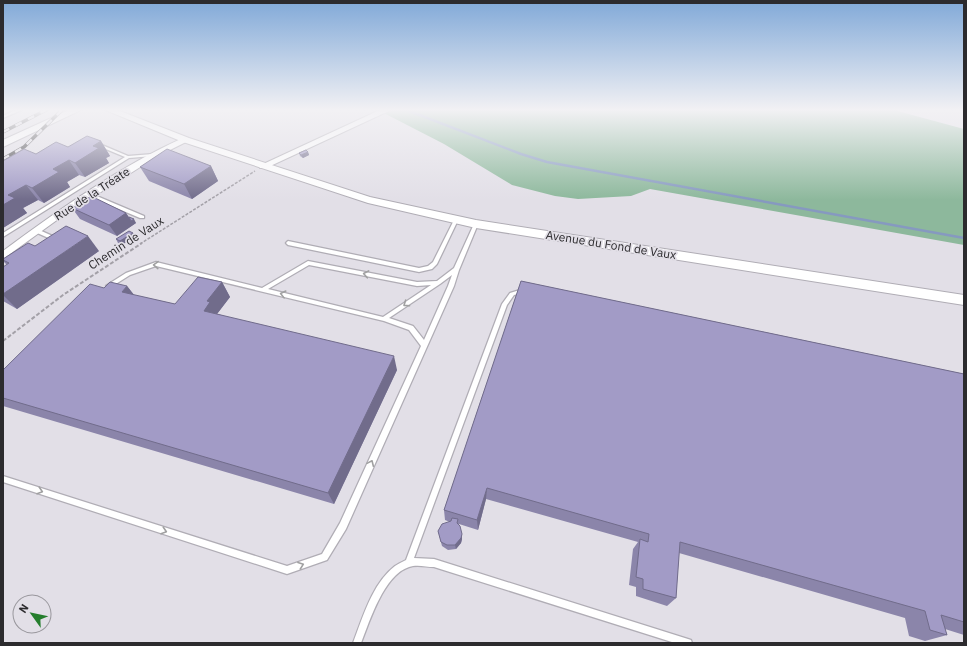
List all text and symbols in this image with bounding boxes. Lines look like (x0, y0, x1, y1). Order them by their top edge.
street label: Rue de la Tréate (51, 163, 133, 224)
street label: Chemin de Vaux (85, 213, 166, 272)
street label: Avenue du Fond de Vaux (545, 227, 677, 262)
one-way arrow (153, 261, 160, 270)
one-way arrow (363, 271, 369, 279)
one-way arrow (280, 290, 287, 299)
one-way arrow (403, 300, 410, 307)
one-way arrow (366, 459, 374, 467)
one-way arrow (36, 486, 43, 495)
one-way arrow (160, 526, 167, 535)
one-way arrow (297, 561, 304, 570)
north arrow (12, 594, 52, 634)
text: N (16, 601, 32, 616)

